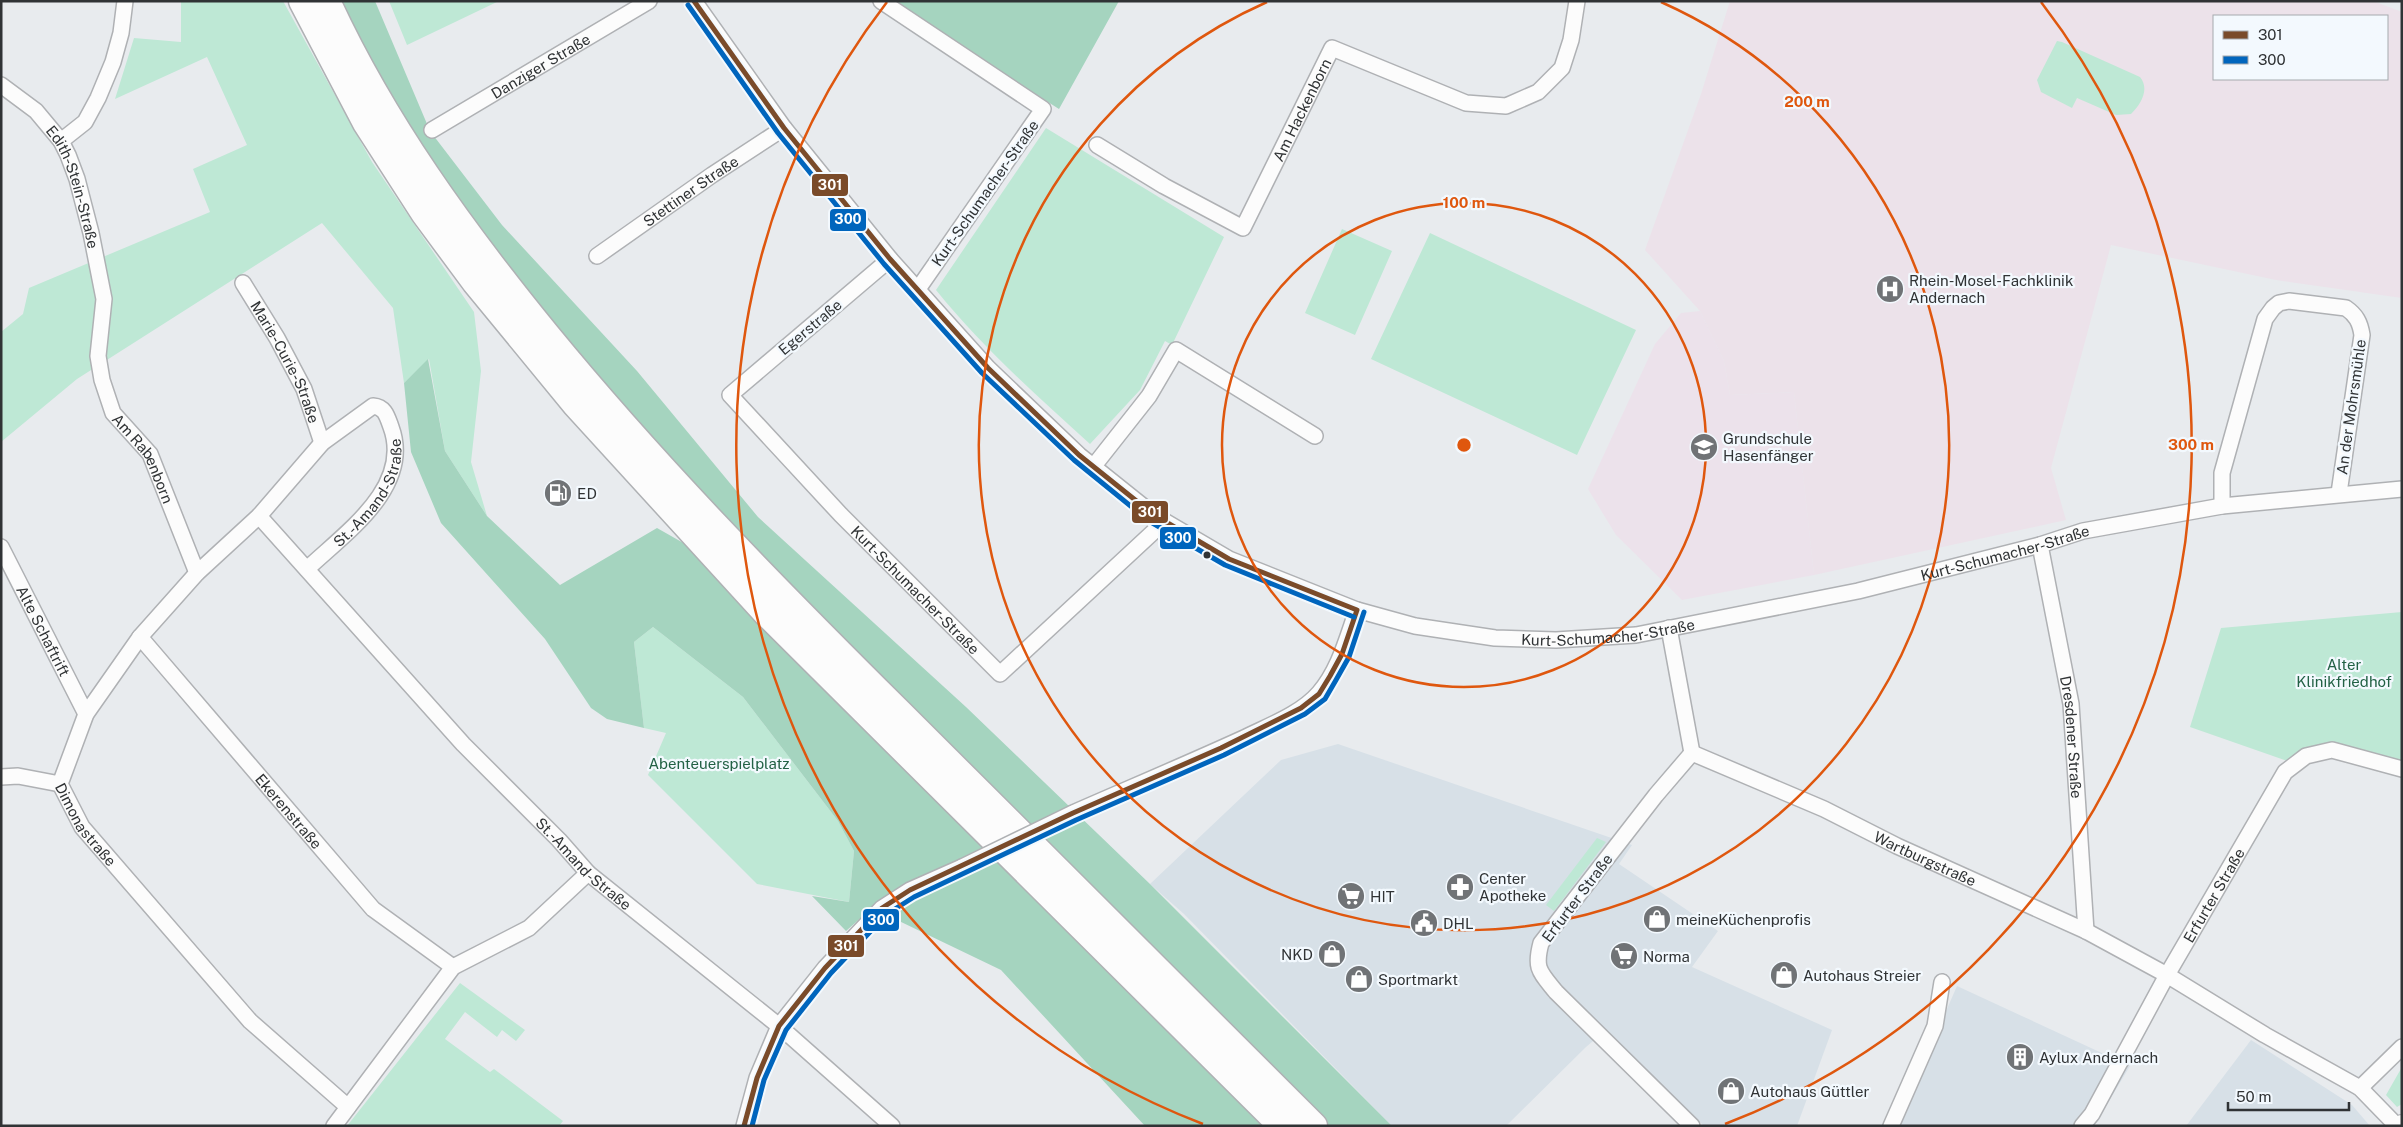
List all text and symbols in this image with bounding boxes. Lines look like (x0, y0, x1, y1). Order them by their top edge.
legend (2213, 15, 2388, 80)
text: 301 (2258, 26, 2283, 43)
street label: Danziger Straße (488, 30, 593, 102)
text: 300 (2258, 51, 2286, 68)
street label: Am Hackenborn (1269, 56, 1334, 164)
text: 200 m (1784, 93, 1830, 110)
street label: Kurt-Schumacher-Straße (928, 117, 1042, 269)
street label: Edith-Stein-Straße (43, 122, 102, 250)
street label: Stettiner Straße (640, 152, 741, 230)
line badge: 301 (811, 173, 849, 197)
text: 301 (818, 177, 842, 193)
text: 100 m (1443, 194, 1485, 211)
line badge: 300 (829, 208, 867, 232)
text: 300 (834, 211, 862, 227)
place label: Rhein-Mosel-Fachklinik Andernach (1909, 272, 2073, 306)
hospital icon: Rhein-Mosel-Fachklinik Andernach (1875, 274, 1905, 304)
street label: Egerstraße (775, 296, 845, 358)
street label: Marie-Curie-Straße (248, 298, 323, 425)
street label: An der Mohrsmühle (2333, 338, 2369, 476)
street label: Am Rabenborn (109, 410, 177, 506)
place label: Grundschule Hasenfänger (1723, 430, 1814, 464)
school or university icon: Grundschule Hasenfänger (1689, 432, 1719, 462)
centre of rings (1455, 436, 1473, 454)
text: 300 m (2168, 436, 2214, 453)
street label: St.-Amand-Straße (330, 438, 404, 550)
fuel station icon: ED (543, 478, 573, 508)
place label: ED (577, 485, 597, 502)
line badge: 301 (1131, 500, 1169, 524)
text: 301 (1138, 504, 1162, 520)
street label: Kurt-Schumacher-Straße (848, 522, 983, 657)
street label: Kurt-Schumacher-Straße (1919, 522, 2091, 583)
line badge: 300 (1159, 526, 1197, 550)
text: 300 (1164, 530, 1192, 546)
unlabelled marker (1202, 550, 1212, 560)
street label: Alte Schaftrift (14, 583, 74, 679)
street label: Kurt-Schumacher-Straße (1521, 615, 1696, 649)
park label: Alter Klinikfriedhof (2296, 656, 2392, 690)
street label: Dresdener Straße (2057, 674, 2086, 799)
park label: Abenteuerspielplatz (648, 755, 790, 772)
street label: Ekerenstraße (252, 770, 326, 852)
street label: Dimonastraße (52, 780, 120, 869)
street label: St.-Amand-Straße (533, 814, 635, 913)
street label: Wartburgstraße (1871, 827, 1979, 889)
street label: Erfurter Straße (2179, 845, 2247, 945)
street label: Erfurter Straße (1538, 851, 1616, 945)
place label: Center Apotheke (1479, 870, 1546, 904)
pharmacy icon: Center Apotheke (1445, 872, 1475, 902)
supermarket icon: HIT (1336, 881, 1366, 911)
place label: HIT (1370, 888, 1395, 905)
shop icon: meineKüchenprofis (1642, 904, 1672, 934)
line badge: 300 (862, 908, 900, 932)
public building icon: DHL (1409, 908, 1439, 938)
place label: meineKüchenprofis (1676, 911, 1811, 928)
text: 300 (867, 912, 895, 928)
place label: DHL (1443, 915, 1474, 932)
line badge: 301 (827, 934, 865, 958)
text: 301 (834, 938, 858, 954)
shop icon: NKD (1317, 939, 1347, 969)
supermarket icon: Norma (1609, 941, 1639, 971)
place label: NKD (1281, 946, 1313, 963)
place label: Norma (1643, 948, 1690, 965)
shop icon: Autohaus Streier (1769, 960, 1799, 990)
shop icon: Sportmarkt (1344, 964, 1374, 994)
place label: Autohaus Streier (1803, 967, 1921, 984)
place label: Sportmarkt (1378, 971, 1458, 988)
building icon: Aylux Andernach (2005, 1042, 2035, 1072)
place label: Aylux Andernach (2039, 1049, 2158, 1066)
shop icon: Autohaus Güttler (1716, 1076, 1746, 1106)
scale bar (2228, 1080, 2349, 1112)
place label: Autohaus Güttler (1750, 1083, 1869, 1100)
text: 50 m (2236, 1088, 2271, 1105)

